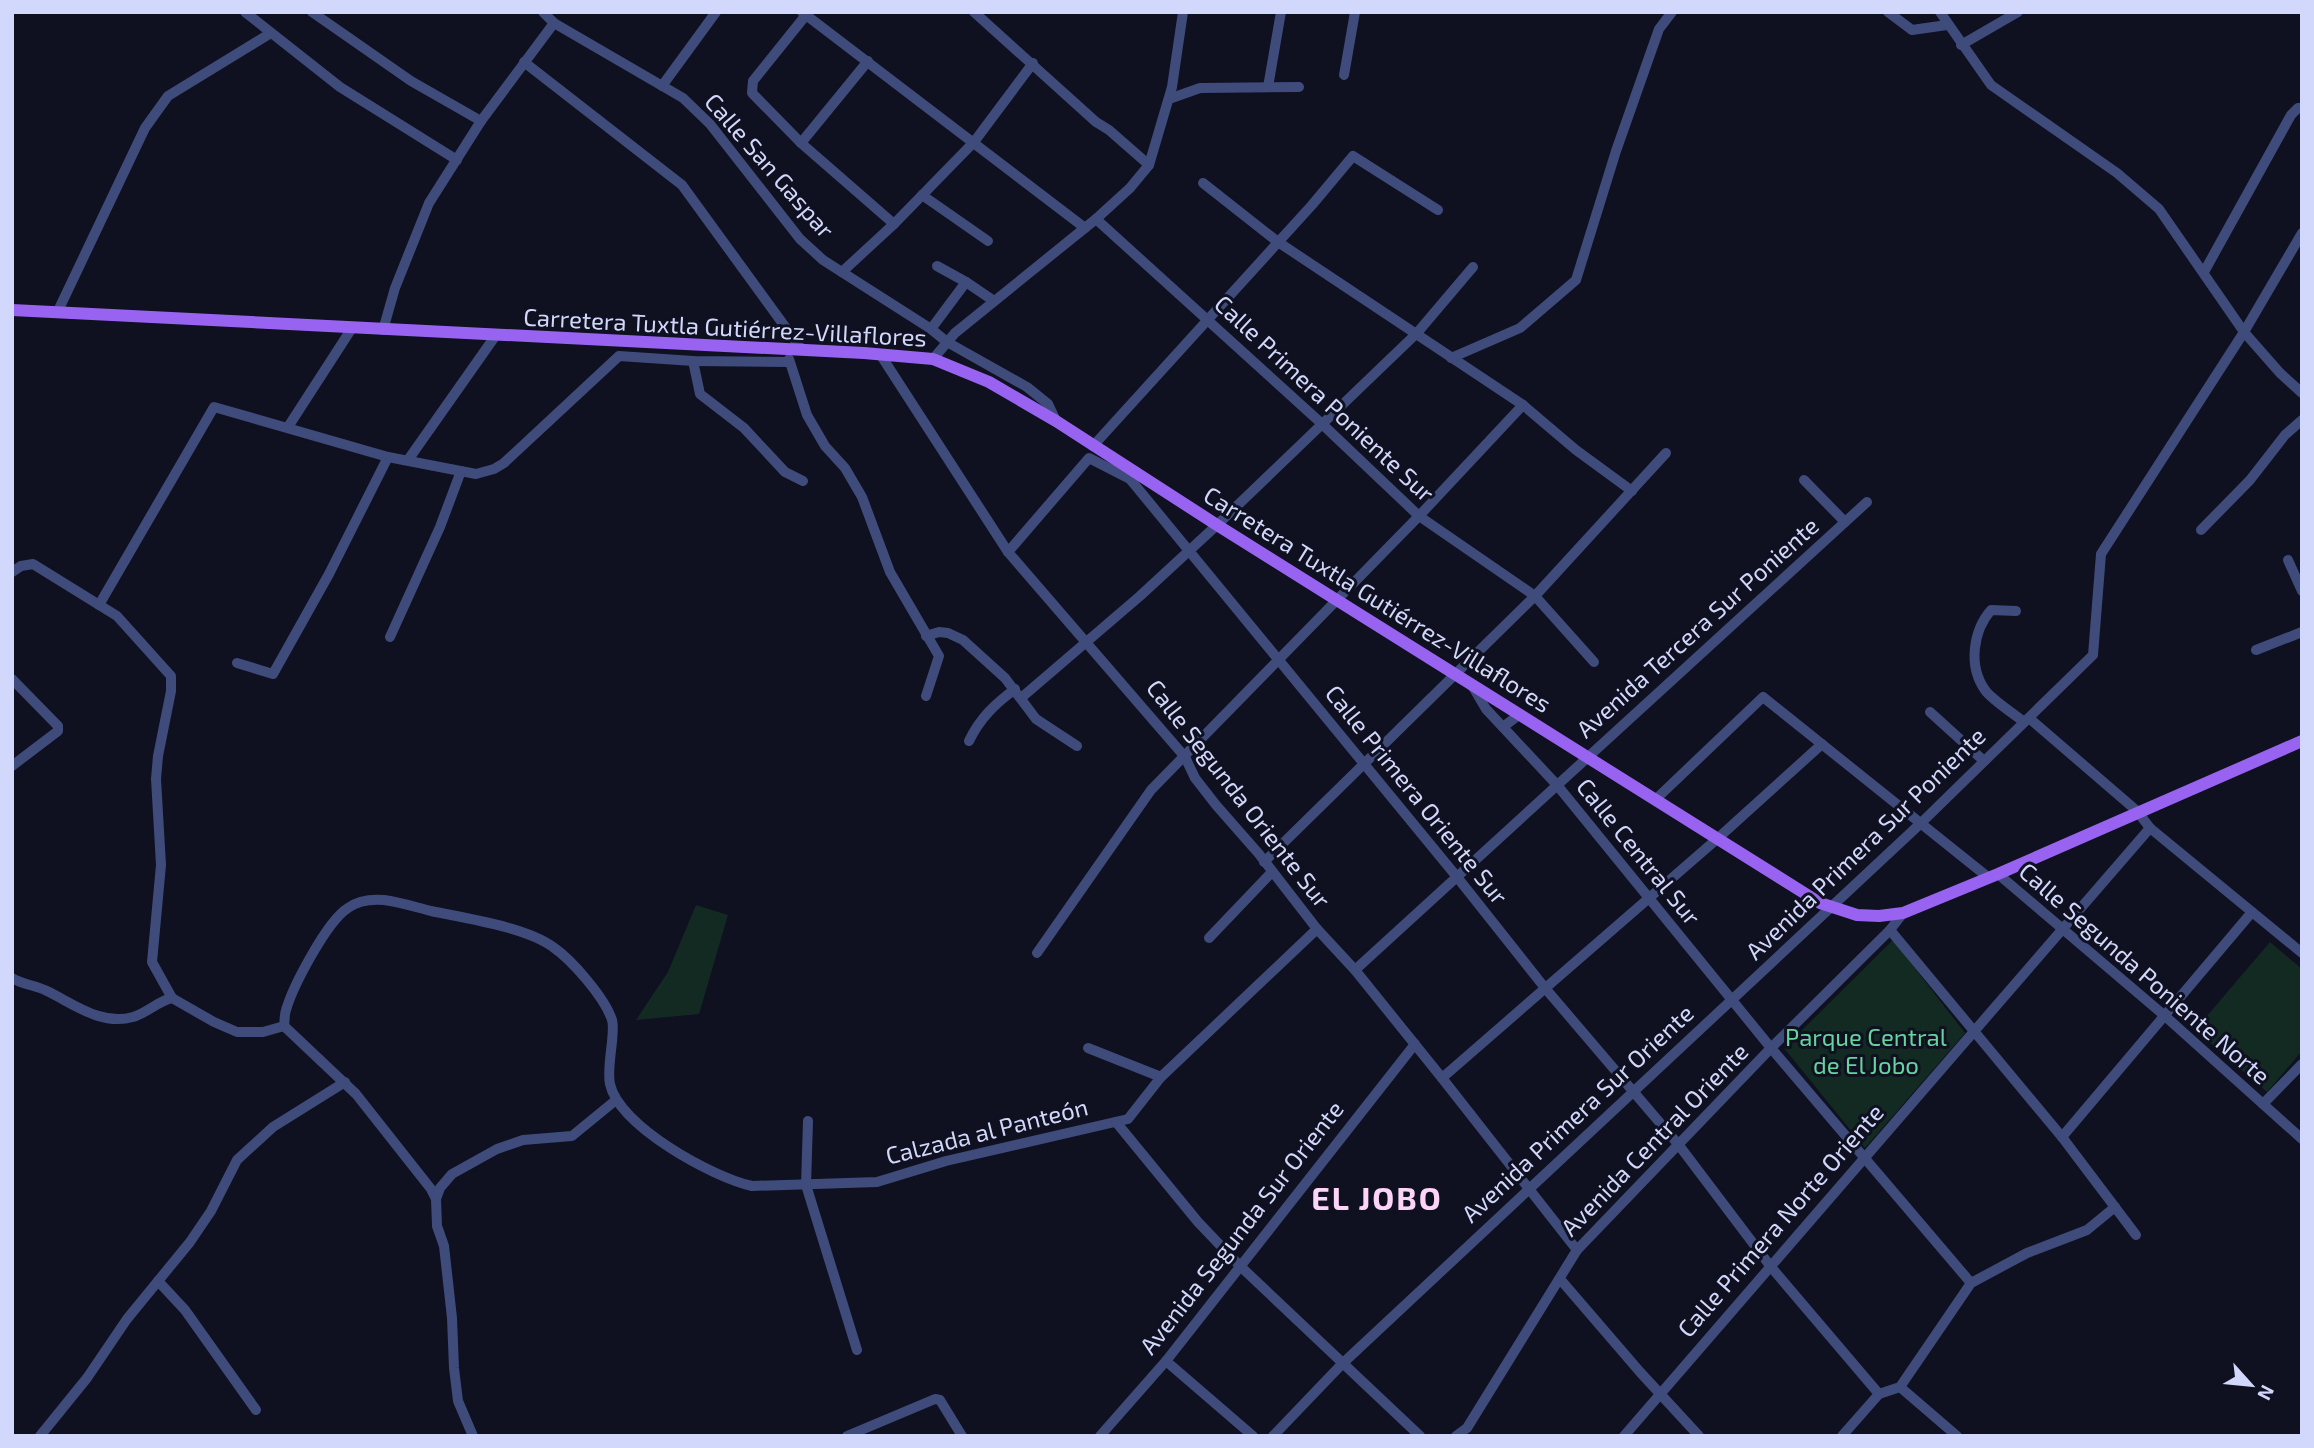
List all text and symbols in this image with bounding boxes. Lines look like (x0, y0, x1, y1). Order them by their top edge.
street label: Calle San Gaspar (699, 87, 841, 244)
street label: Calle Primera Poniente Sur (1209, 289, 1441, 508)
street label: Carretera Tuxtla Gutiérrez-Villaflores (523, 301, 928, 352)
street label: Carretera Tuxtla Gutiérrez-Villaflores (1199, 479, 1557, 718)
street label: Avenida Tercera Sur Poniente (1570, 511, 1824, 743)
street label: Calle Segunda Oriente Sur (1141, 673, 1338, 913)
street label: Calle Primera Oriente Sur (1320, 679, 1515, 910)
street label: Avenida Primera Sur Poniente (1739, 721, 1991, 965)
street label: Calle Central Sur (1571, 772, 1707, 931)
street label: Calle Segunda Poniente Norte (2014, 856, 2276, 1090)
street label: Avenida Primera Sur Oriente (1455, 998, 1699, 1228)
park label: Parque Central de El Jobo (1785, 1022, 1947, 1079)
street label: Avenida Central Oriente (1554, 1036, 1754, 1241)
street label: Calzada al Panteón (882, 1091, 1091, 1170)
street label: Avenida Segunda Sur Oriente (1133, 1094, 1349, 1360)
street label: Calle Primera Norte Oriente (1671, 1098, 1889, 1342)
district label: EL JOBO (1311, 1178, 1443, 1216)
north arrow (2216, 1350, 2286, 1420)
text: N (2253, 1382, 2280, 1404)

